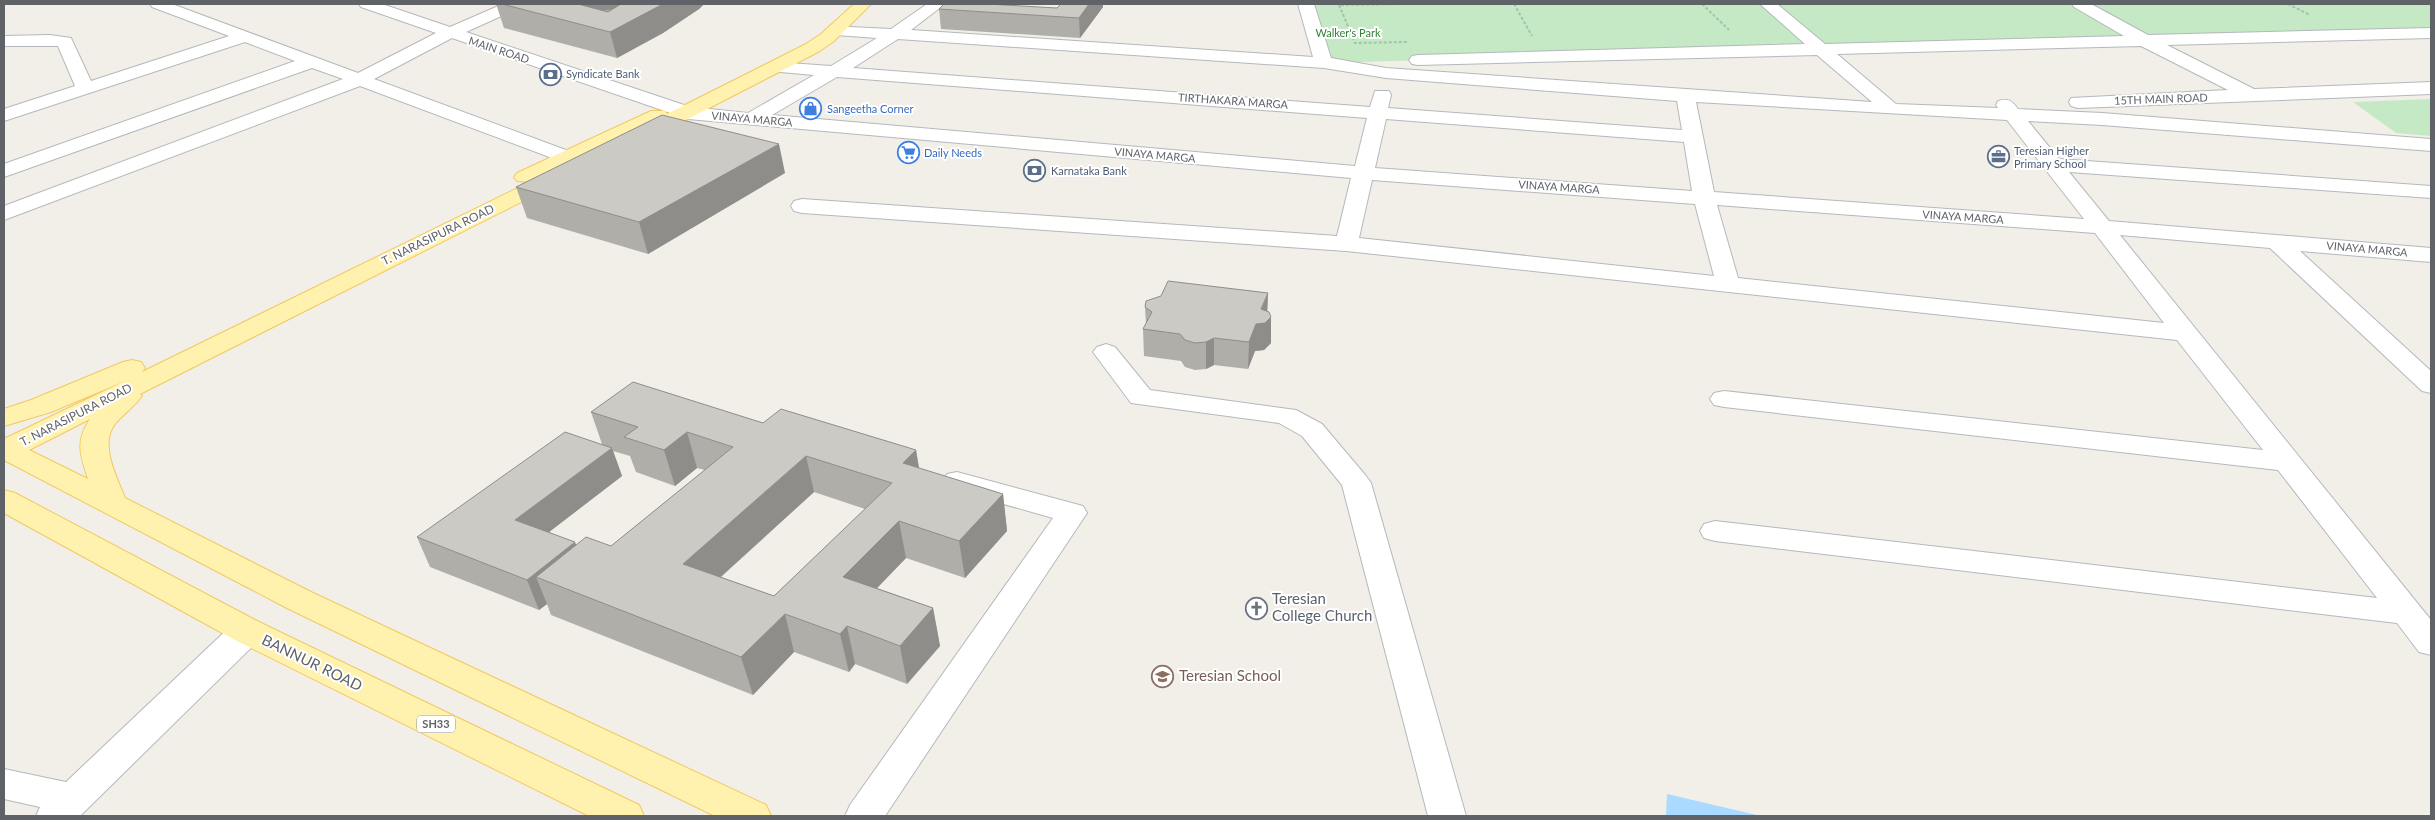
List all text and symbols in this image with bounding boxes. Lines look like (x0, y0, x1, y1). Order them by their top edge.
park label: Walker's Park (1315, 26, 1381, 39)
street label: MAIN ROAD (467, 34, 531, 65)
bank icon: Syndicate Bank (538, 62, 562, 86)
place label: Syndicate Bank (566, 67, 640, 80)
street label: TIRTHAKARA MARGA (1178, 90, 1289, 111)
street label: 15TH MAIN ROAD (2114, 90, 2208, 107)
shop icon: Sangeetha Corner (799, 97, 823, 121)
place label: Sangeetha Corner (827, 102, 914, 115)
street label: VINAYA MARGA (711, 108, 794, 129)
supermarket icon: Daily Needs (896, 141, 920, 165)
street label: VINAYA MARGA (1114, 144, 1197, 165)
place label: Teresian Higher Primary School (2014, 144, 2089, 170)
office icon: Teresian Higher Primary School (1986, 145, 2010, 169)
place label: Daily Needs (924, 146, 982, 159)
bank icon: Karnataka Bank (1023, 159, 1047, 183)
place label: Karnataka Bank (1051, 164, 1127, 177)
street label: VINAYA MARGA (1518, 177, 1601, 196)
street label: T. NARASIPURA ROAD (379, 201, 497, 268)
street label: VINAYA MARGA (1922, 207, 2005, 226)
street label: VINAYA MARGA (2326, 238, 2409, 259)
street label: T. NARASIPURA ROAD (17, 380, 134, 449)
place label: Teresian College Church (1272, 589, 1372, 624)
church icon: Teresian College Church (1244, 596, 1268, 620)
street label: BANNUR ROAD (259, 630, 366, 694)
school or university icon: Teresian School (1151, 664, 1175, 688)
place label: Teresian School (1179, 666, 1281, 684)
road number: SH33 (417, 716, 455, 732)

